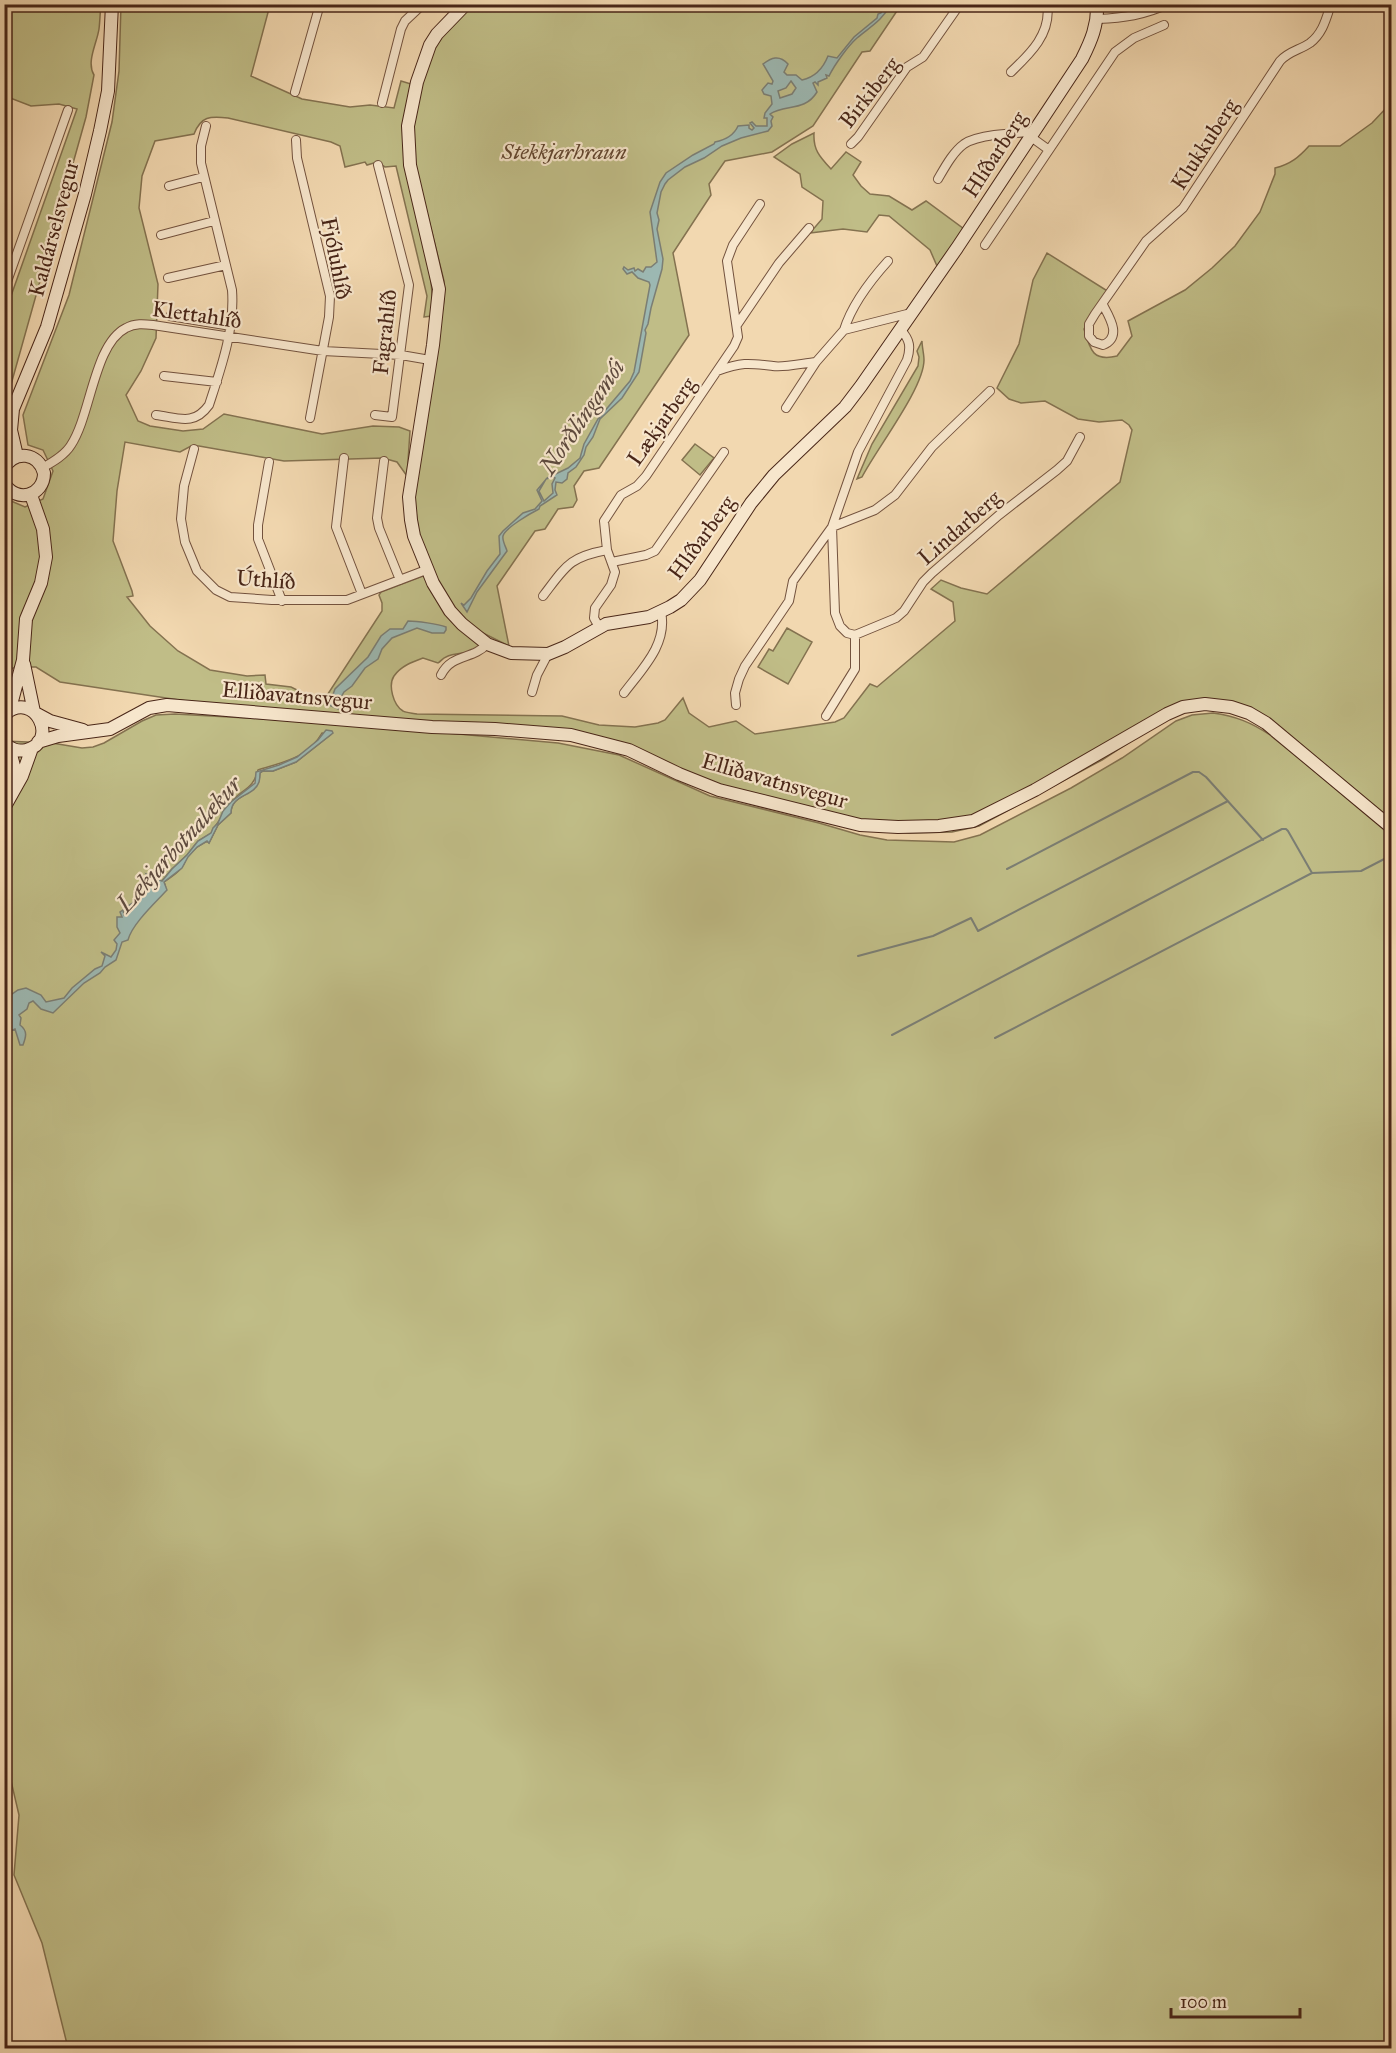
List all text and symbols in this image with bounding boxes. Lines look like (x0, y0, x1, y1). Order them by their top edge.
street label: Birkiberg (833, 51, 906, 133)
street label: Klukkuberg (1165, 93, 1244, 195)
street label: Hlíðarberg (957, 105, 1033, 203)
park label: Stekkjarhraun (501, 138, 627, 165)
street label: Kaldárselsvegur (22, 156, 85, 299)
street label: Fjóluhlíð (315, 215, 358, 302)
street label: Fagrahlíð (367, 288, 402, 376)
street label: Klettahlíð (150, 295, 244, 334)
water label: Norðlingamói (531, 354, 632, 482)
street label: Lækjarberg (621, 371, 702, 471)
street label: Lindarberg (912, 484, 1007, 571)
street label: Hlíðarberg (662, 489, 741, 585)
street label: Úthlíð (235, 564, 297, 595)
street label: Elliðavatnsvegur (221, 675, 374, 716)
street label: Elliðavatnsvegur (699, 747, 852, 814)
water label: Lækjarbotnalækur (109, 768, 250, 919)
scale bar (1171, 1981, 1300, 2019)
text: 100 m (1180, 1991, 1227, 2013)

